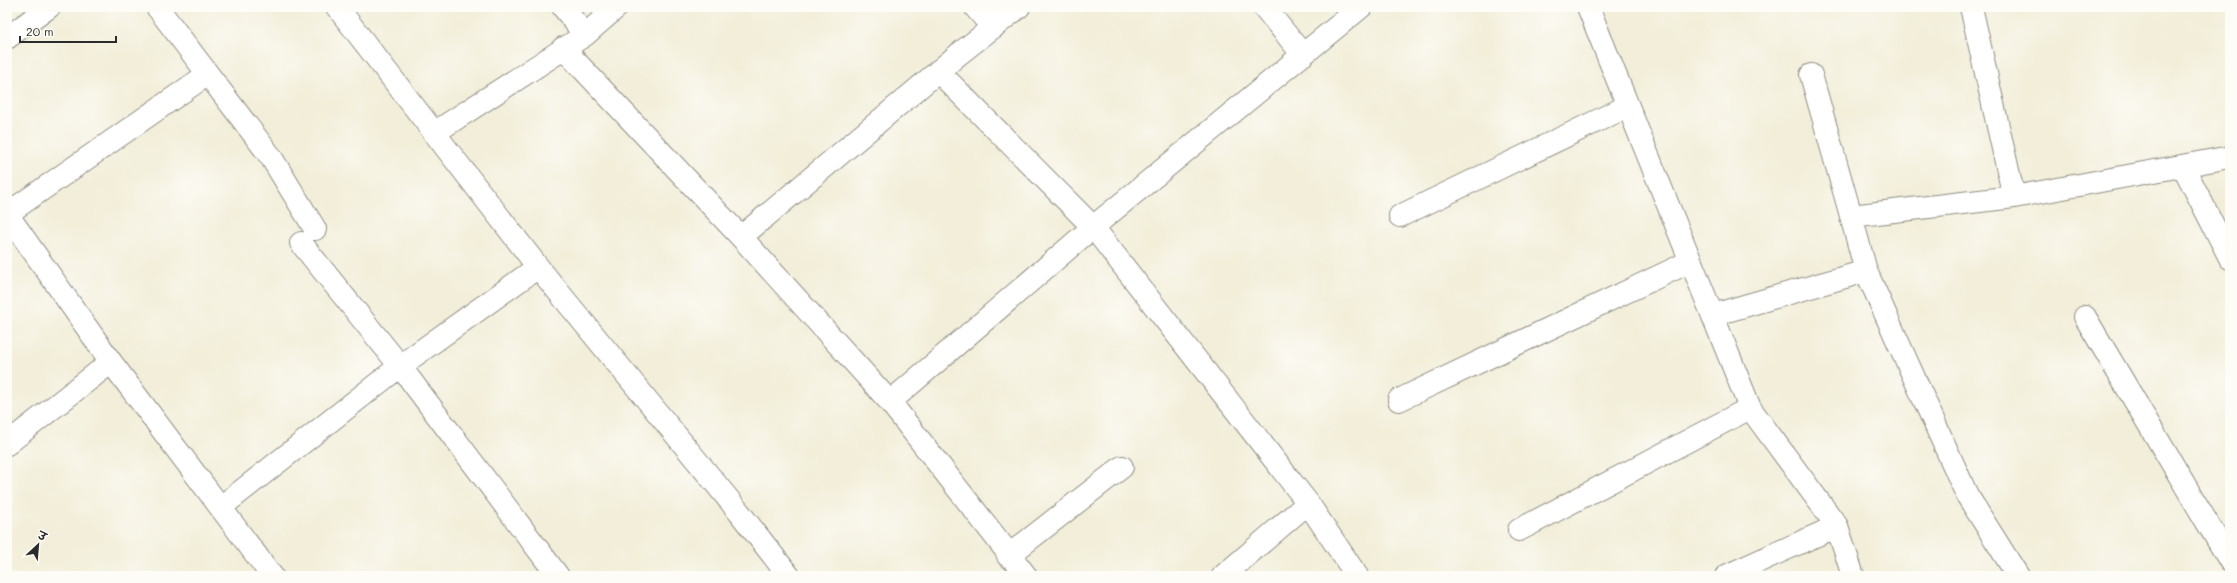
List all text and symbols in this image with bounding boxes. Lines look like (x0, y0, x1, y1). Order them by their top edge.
scale bar (20, 18, 116, 44)
text: 20 m (26, 23, 54, 39)
north arrow (18, 525, 58, 565)
text: उ (35, 527, 51, 545)

